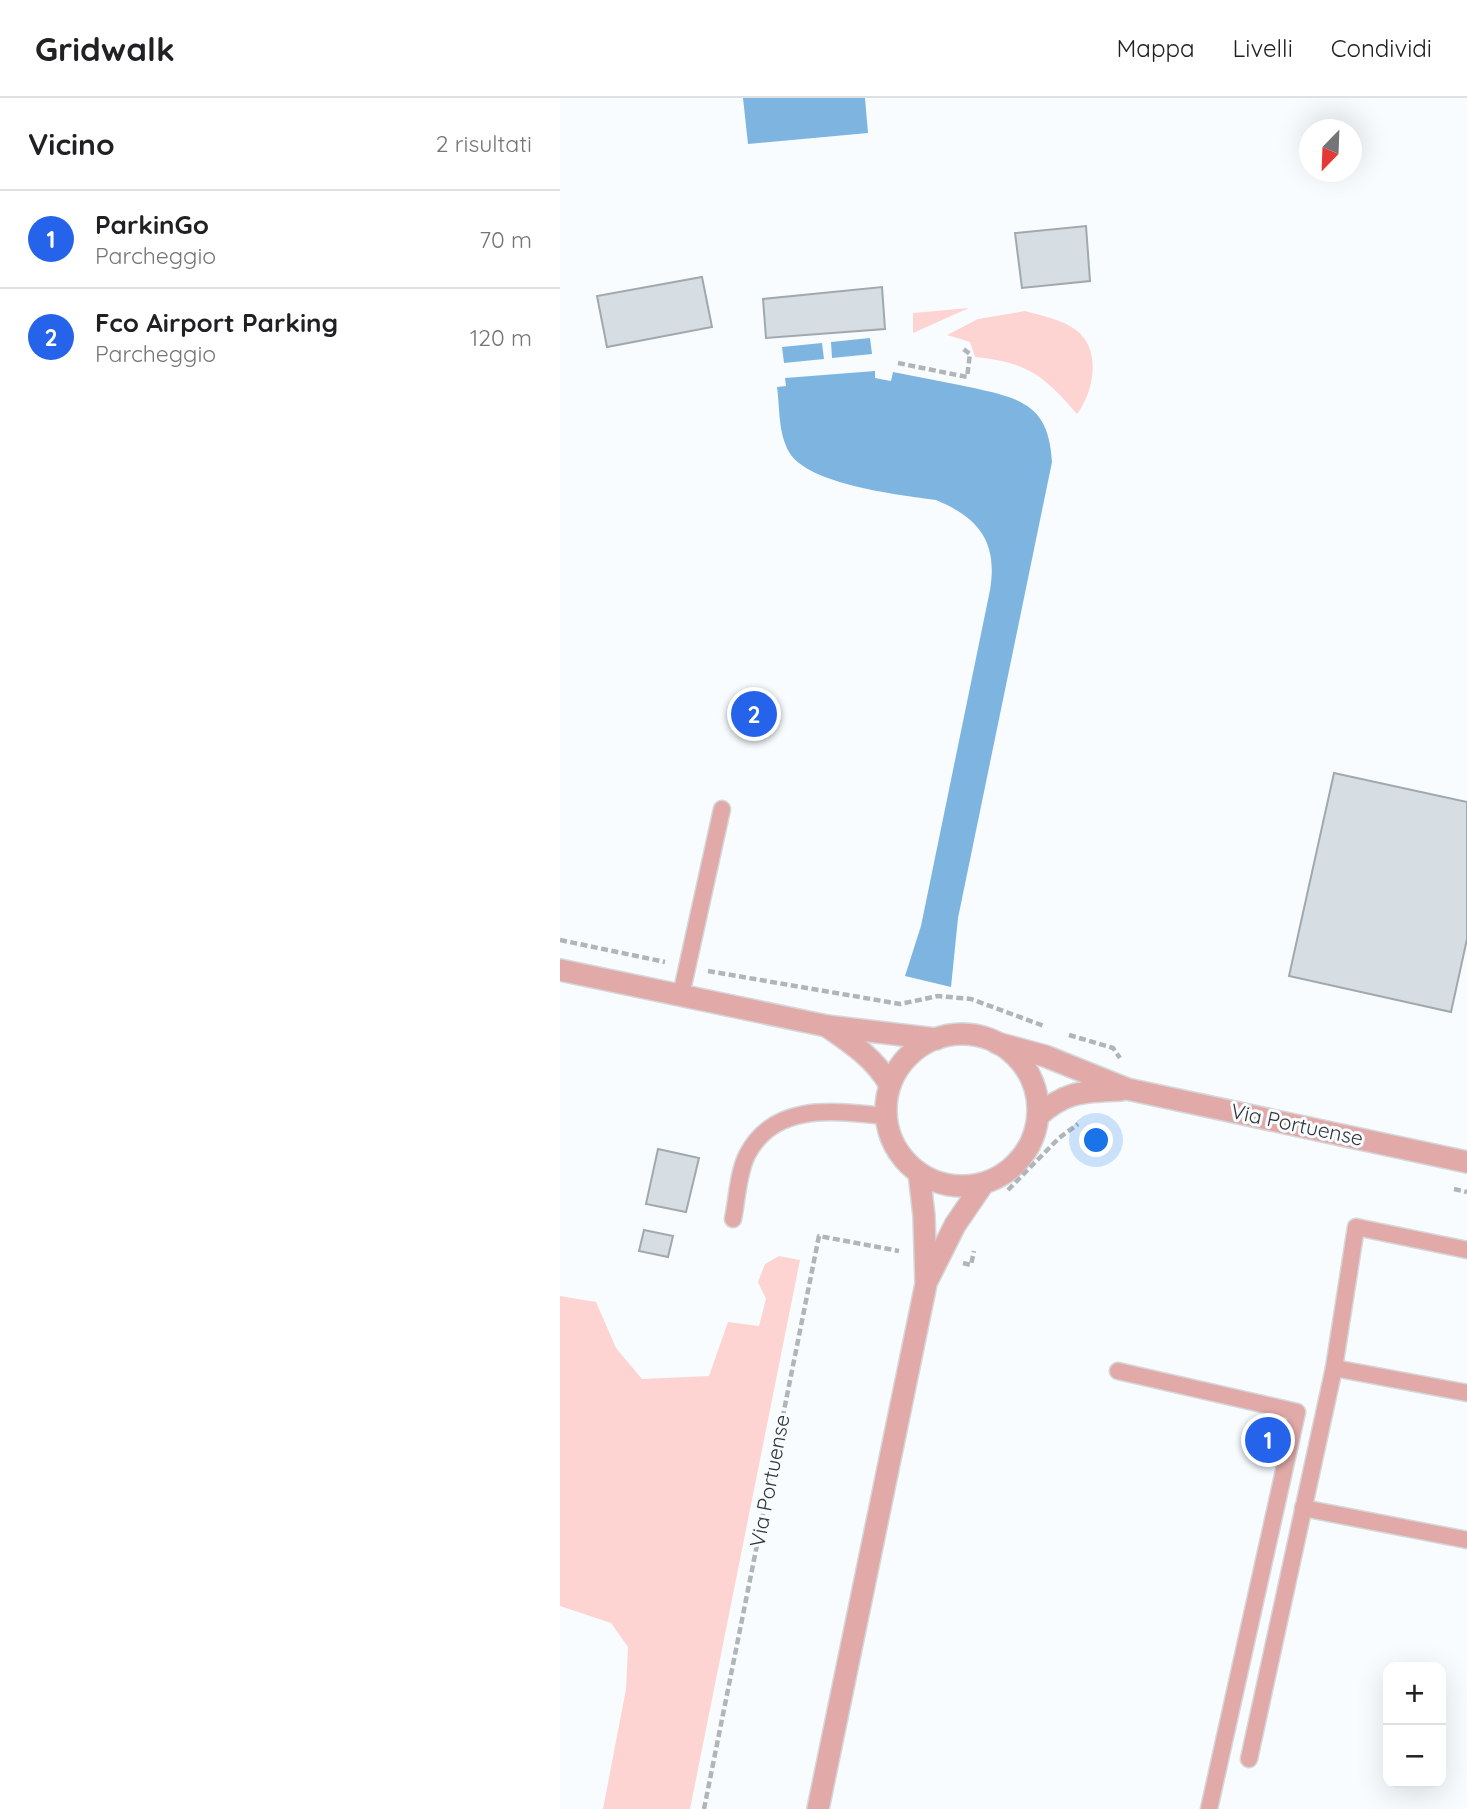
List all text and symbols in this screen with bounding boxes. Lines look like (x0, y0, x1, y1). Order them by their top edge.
text: Gridwalk (35, 28, 175, 69)
text: Mappa (1117, 33, 1195, 63)
text: Livelli (1233, 33, 1293, 63)
text: Condividi (1331, 33, 1432, 63)
north arrow (1299, 119, 1362, 182)
text: Vicino (28, 125, 115, 163)
text: 2 risultati (436, 129, 532, 158)
text: ParkinGo (95, 208, 209, 241)
text: 1 (47, 225, 55, 254)
text: 70 m (479, 225, 532, 254)
text: Parcheggio (95, 241, 216, 270)
text: Fco Airport Parking (95, 306, 338, 339)
text: 2 (44, 323, 58, 352)
text: 120 m (470, 323, 532, 352)
text: Parcheggio (95, 339, 216, 368)
pin: 2 (731, 688, 777, 740)
street label: Via Portuense (1229, 1097, 1366, 1151)
your location (1079, 1123, 1113, 1157)
street label: Via Portuense (743, 1412, 795, 1549)
pin: 1 (1245, 1414, 1291, 1466)
map controls (1383, 1662, 1446, 1788)
button: + (1383, 1662, 1446, 1725)
button: − (1383, 1725, 1446, 1788)

